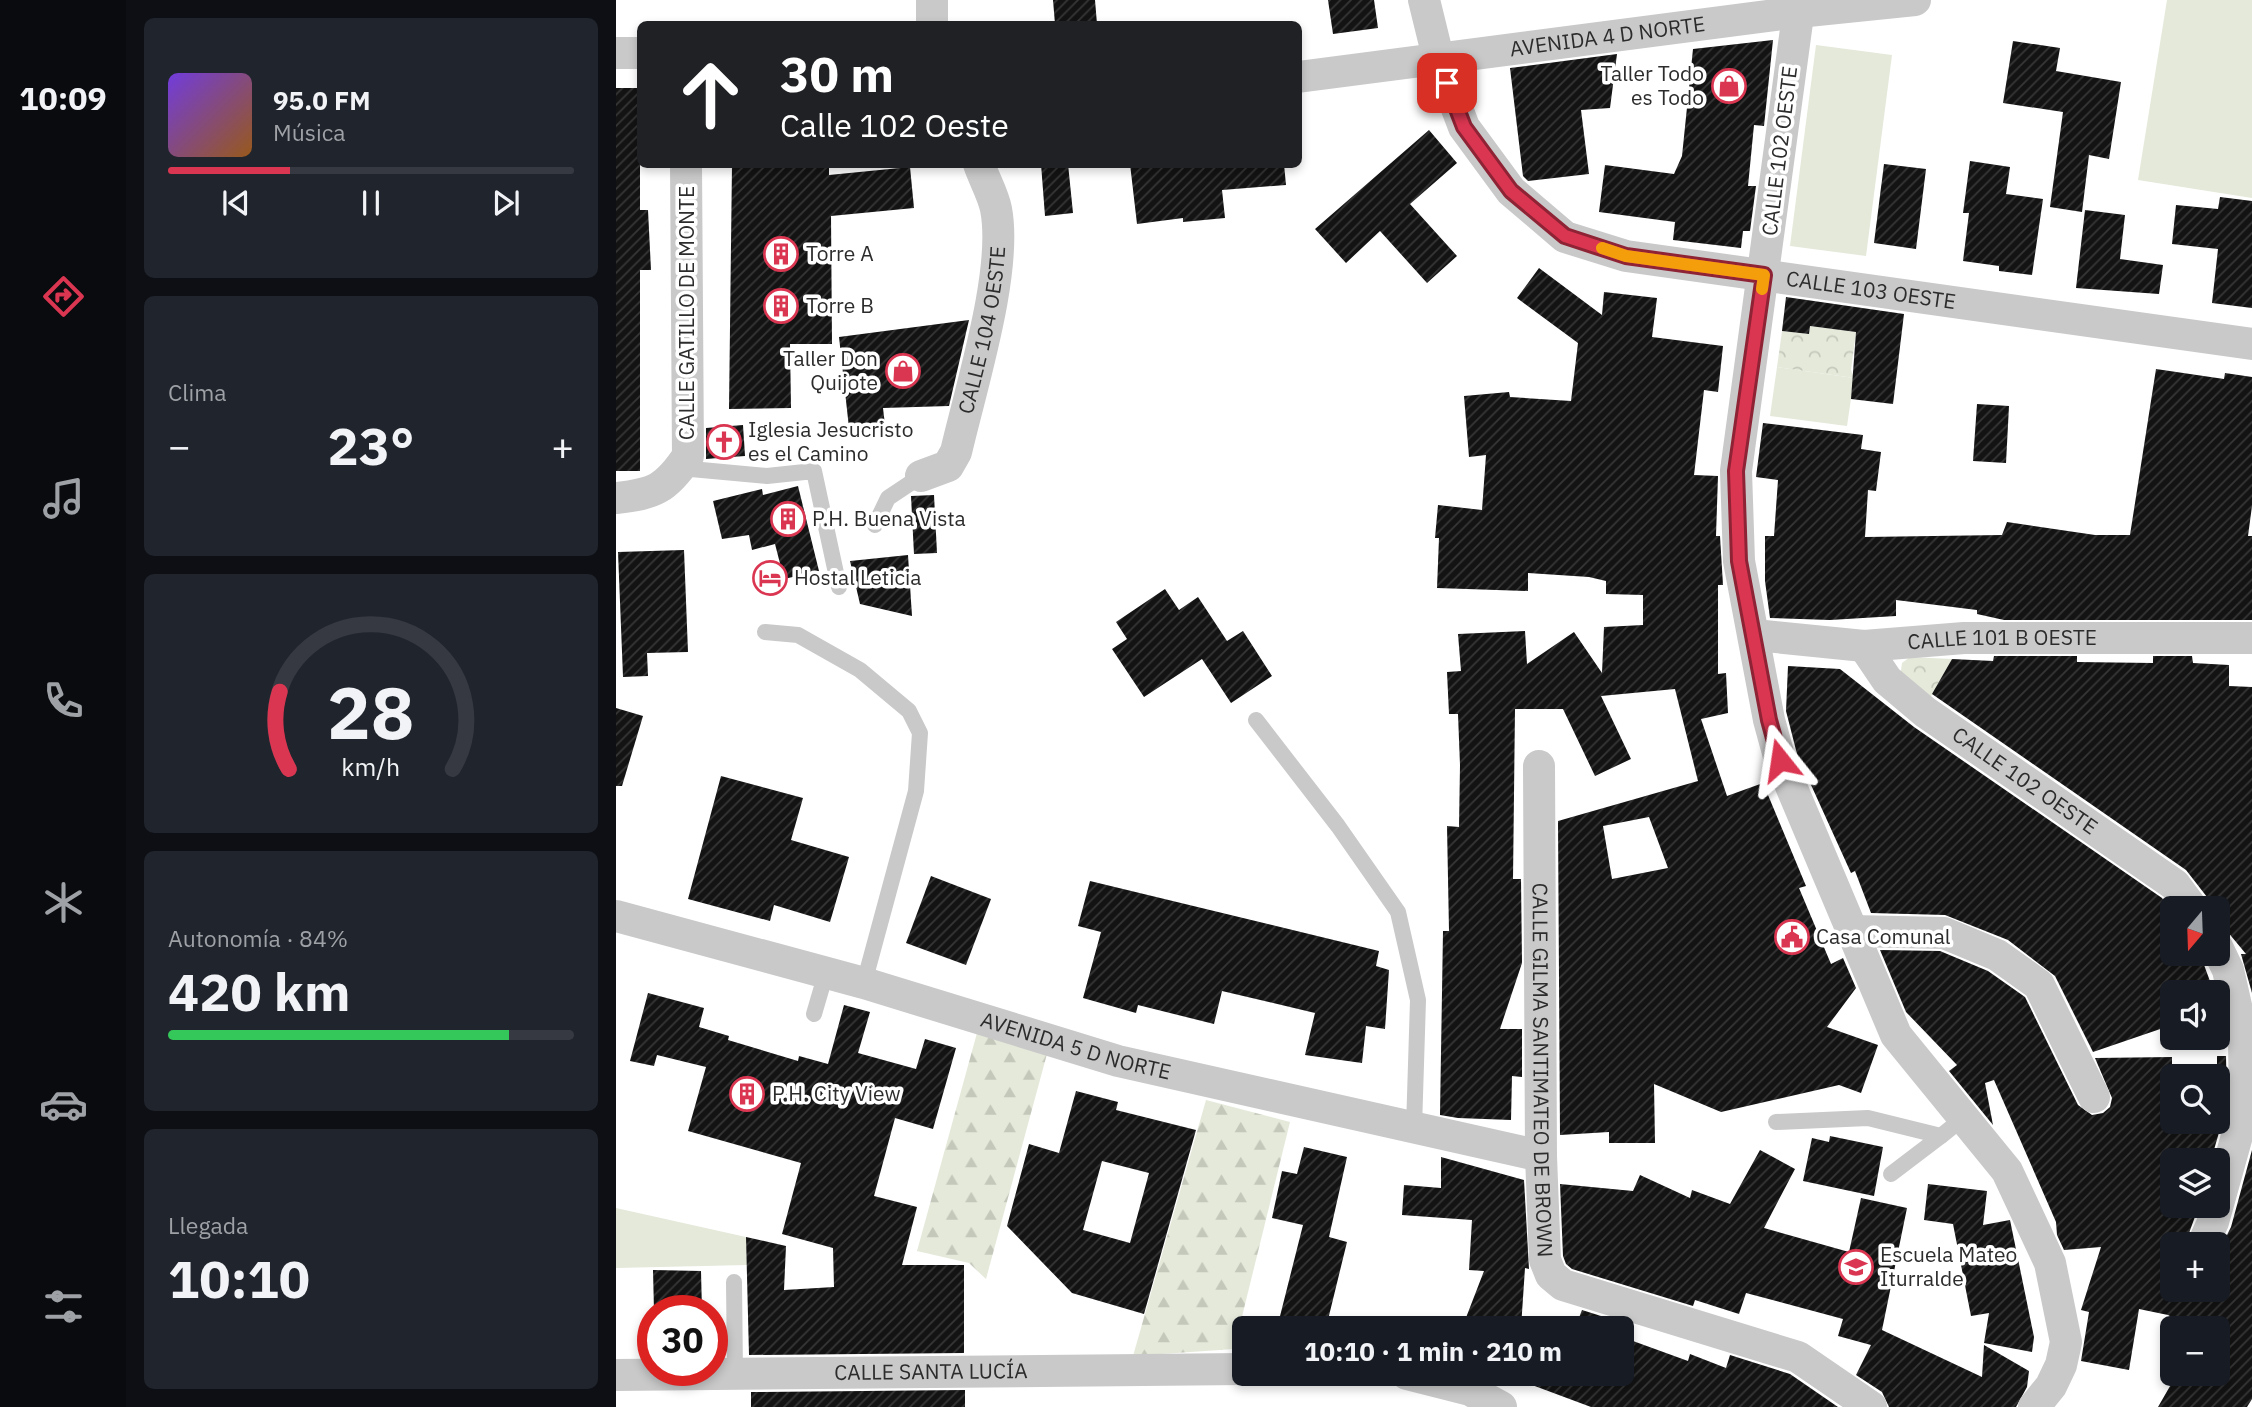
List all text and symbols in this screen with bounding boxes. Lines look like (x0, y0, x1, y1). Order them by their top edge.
street label: AVENIDA 4 D NORTE (1508, 9, 1707, 62)
text: 30 m (780, 42, 894, 105)
icon: ahead (665, 49, 756, 140)
pin (1417, 53, 1477, 113)
place label: Taller Todo es Todo (1600, 59, 1704, 111)
icon: arrive (1428, 64, 1466, 102)
street label: CALLE 102 OESTE (1755, 64, 1803, 237)
shop icon: Taller Todo es Todo (1710, 67, 1748, 105)
text: 10:09 (19, 77, 107, 119)
text: 95.0 FM (273, 83, 371, 117)
text: Calle 102 Oeste (780, 104, 1009, 146)
text: Música (273, 117, 346, 147)
icon: previous (217, 184, 255, 222)
icon: pause (352, 184, 390, 222)
icon: next (487, 184, 525, 222)
street label: CALLE GATILLO DE MONTE (672, 186, 700, 440)
building icon: Torre A (762, 235, 800, 273)
place label: Torre A (806, 239, 874, 267)
street label: CALLE 104 OESTE (951, 245, 1011, 417)
street label: CALLE 103 OESTE (1785, 264, 1958, 315)
icon: directions (39, 272, 88, 321)
building icon: Torre B (762, 287, 800, 325)
place label: Torre B (806, 291, 874, 319)
place label: Taller Don Quijote (783, 344, 878, 396)
shop icon: Taller Don Quijote (884, 352, 922, 390)
text: Clima (168, 377, 227, 407)
text: 23° (328, 412, 414, 479)
place label: Iglesia Jesucristo es el Camino (748, 415, 913, 467)
text: − (168, 421, 191, 470)
text: + (551, 421, 574, 470)
church icon: Iglesia Jesucristo es el Camino (705, 423, 743, 461)
icon: music (39, 474, 88, 523)
building icon: P.H. Buena Vista (769, 500, 807, 538)
place label: P.H. Buena Vista (812, 504, 966, 532)
hotel icon: Hostal Leticia (751, 559, 789, 597)
place label: Hostal Leticia (794, 563, 921, 591)
street label: CALLE 101 B OESTE (1906, 623, 2097, 655)
text: 28 (327, 665, 415, 760)
icon: phone (39, 676, 88, 725)
street label: CALLE 102 OESTE (1947, 720, 2104, 840)
position arrow (1743, 723, 1817, 797)
text: km/h (342, 750, 400, 783)
icon: climate (39, 878, 88, 927)
street label: CALLE GILMA SANTIMATEO DE BROWN (1527, 883, 1560, 1258)
north arrow (2160, 896, 2230, 966)
map controls (2160, 896, 2230, 1386)
public building icon: Casa Comunal (1773, 918, 1811, 956)
place label: Casa Comunal (1816, 922, 1951, 950)
text: Autonomía · 84% (168, 923, 348, 953)
text: 420 km (168, 958, 350, 1025)
button: sound (2160, 980, 2230, 1050)
street label: AVENIDA 5 D NORTE (977, 1005, 1174, 1085)
button: search (2160, 1064, 2230, 1134)
building icon: P.H. City View (728, 1075, 766, 1113)
place label: P.H. City View (772, 1079, 901, 1107)
icon: car (39, 1080, 88, 1129)
button: layers (2160, 1148, 2230, 1218)
text: Llegada (168, 1210, 248, 1240)
button: + (2160, 1232, 2230, 1302)
place label: Escuela Mateo Iturralde (1880, 1240, 2017, 1292)
text: 10:10 (168, 1245, 310, 1312)
school or university icon: Escuela Mateo Iturralde (1837, 1248, 1875, 1286)
icon: filters (39, 1282, 88, 1331)
speed limit sign: 30 (637, 1295, 728, 1386)
button: − (2160, 1316, 2230, 1386)
text: 10:10 · 1 min · 210 m (1304, 1334, 1562, 1368)
street label: CALLE SANTA LUCÍA (834, 1356, 1028, 1386)

